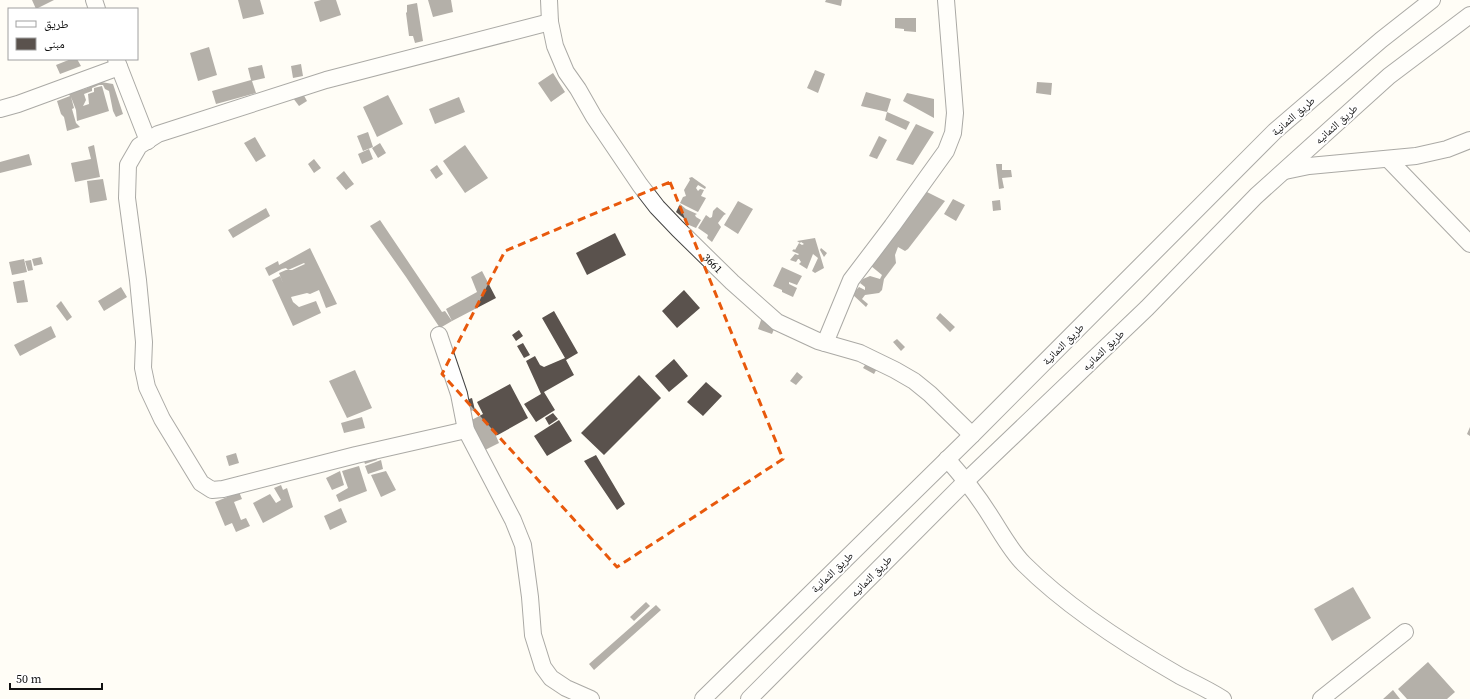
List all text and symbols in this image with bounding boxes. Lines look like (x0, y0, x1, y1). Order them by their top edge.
legend (8, 8, 138, 60)
text: طريق (44, 16, 69, 32)
text: مبنى (44, 36, 65, 52)
street label: طريق الثمانية (1268, 93, 1318, 140)
street label: طريق الثمانيه (1312, 101, 1361, 148)
street label: 3661 (699, 251, 726, 277)
street label: طريق الثمانية (1039, 320, 1088, 369)
street label: طريق الثمانيه (1079, 326, 1128, 374)
street label: طريق الثمانية (808, 548, 857, 596)
street label: طريق الثمانيه (847, 552, 896, 601)
scale bar (10, 665, 102, 691)
text: 50 m (16, 671, 42, 687)

